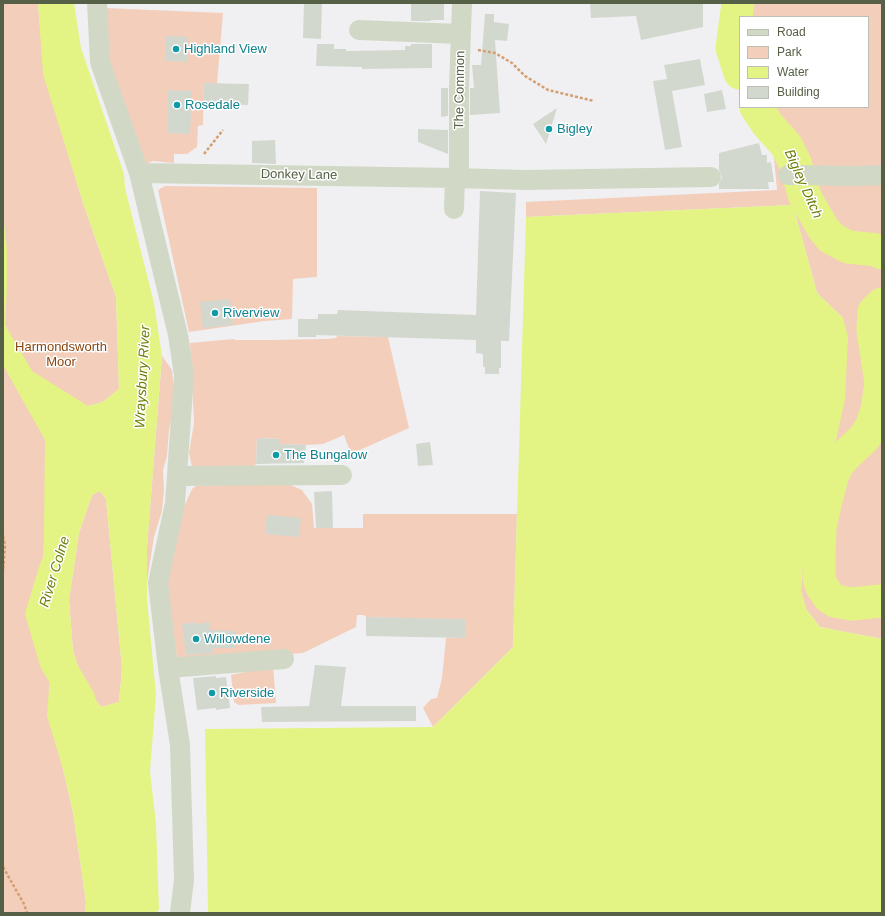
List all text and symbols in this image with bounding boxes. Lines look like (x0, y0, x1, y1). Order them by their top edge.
legend (739, 16, 869, 108)
text: Road (777, 25, 806, 39)
place label: Highland View (184, 41, 267, 57)
marker: Highland View (171, 44, 181, 54)
text: Park (777, 45, 802, 59)
street label: The Common (452, 50, 468, 130)
text: Water (777, 65, 809, 79)
text: Building (777, 85, 820, 99)
place label: Rosedale (185, 97, 240, 113)
marker: Rosedale (172, 100, 182, 110)
place label: Bigley (557, 121, 592, 137)
marker: Bigley (544, 124, 554, 134)
water label: Bigley Ditch (780, 147, 826, 221)
street label: Donkey Lane (261, 167, 337, 183)
place label: Riverview (223, 305, 279, 321)
marker: Riverview (210, 308, 220, 318)
water label: Wraysbury River (132, 325, 154, 429)
park label: Harmondsworth Moor (15, 339, 107, 370)
place label: The Bungalow (284, 447, 367, 463)
marker: The Bungalow (271, 450, 281, 460)
water label: River Colne (36, 535, 74, 609)
place label: Willowdene (204, 631, 270, 647)
marker: Willowdene (191, 634, 201, 644)
place label: Riverside (220, 685, 274, 701)
marker: Riverside (207, 688, 217, 698)

